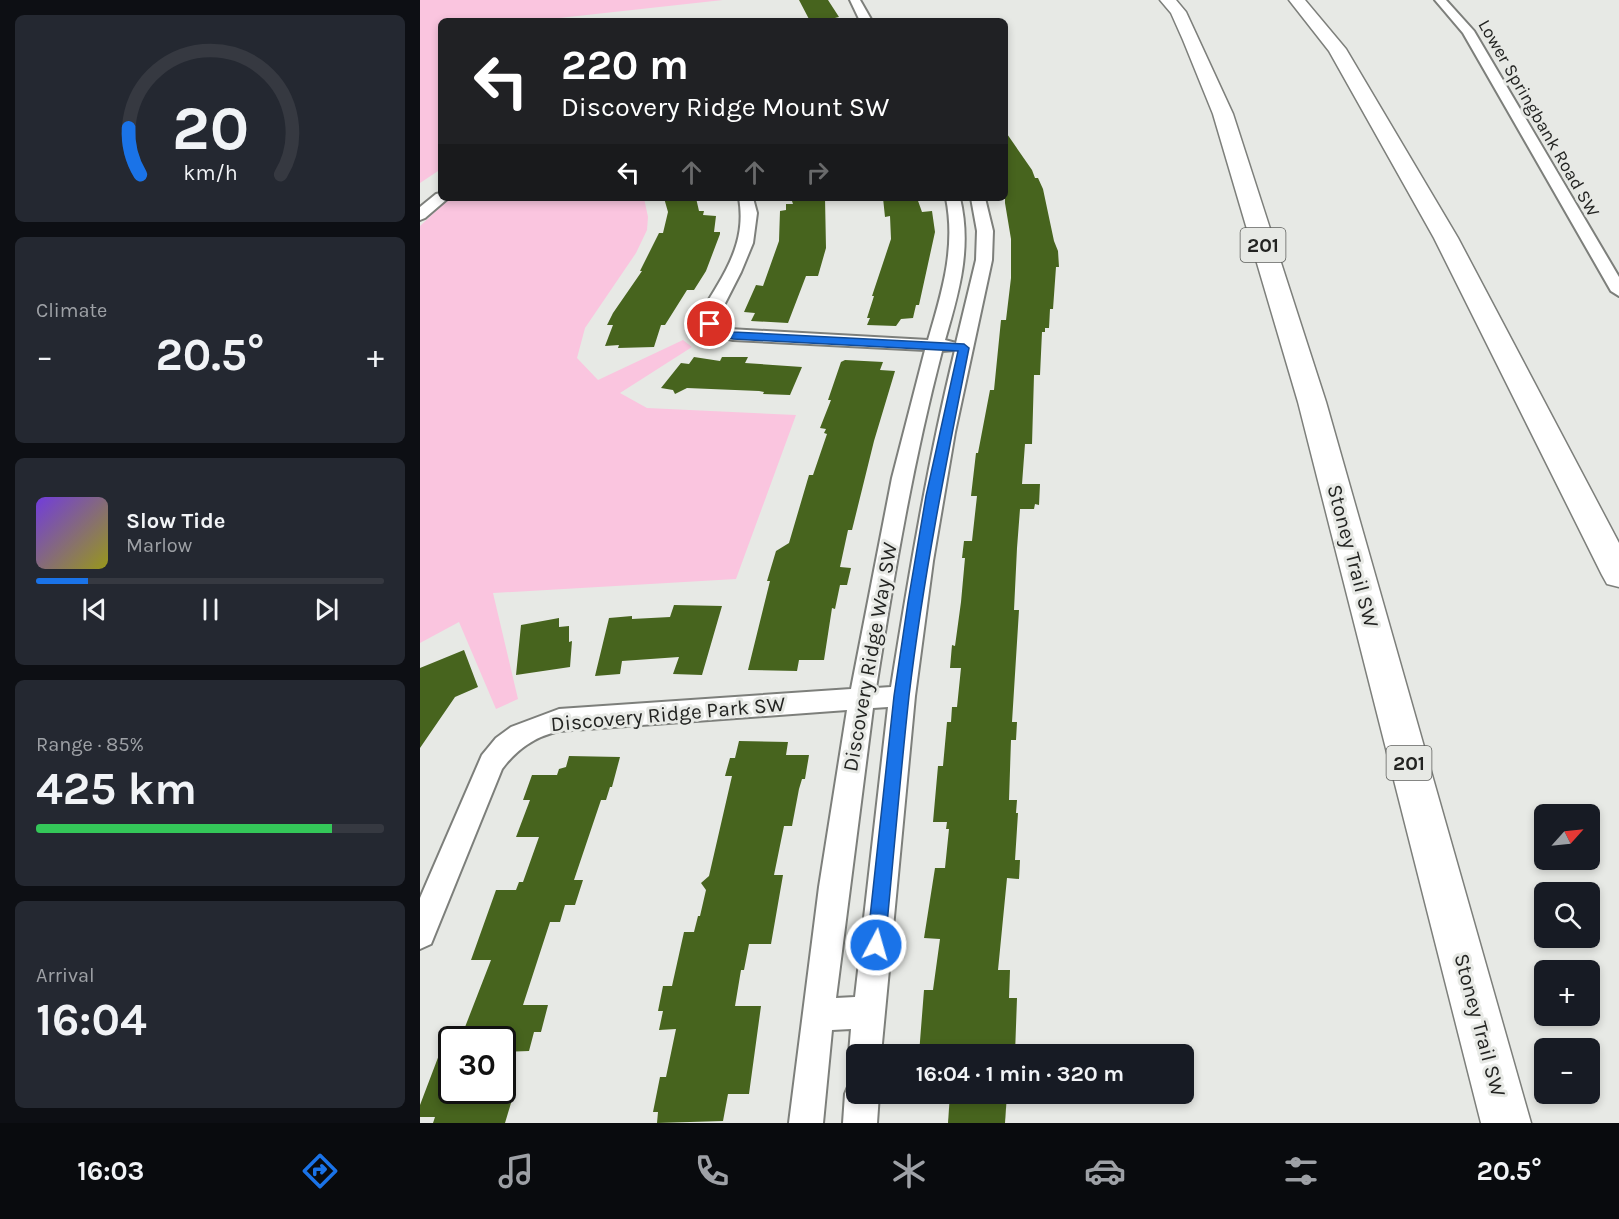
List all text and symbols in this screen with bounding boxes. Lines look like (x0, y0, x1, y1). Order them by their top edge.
street label: Lower Springbank Road SW (1473, 15, 1605, 221)
text: 220 m (561, 40, 689, 90)
icon: left (462, 42, 540, 120)
text: Discovery Ridge Mount SW (561, 91, 889, 123)
text: 20 (171, 92, 249, 165)
icon: left (612, 156, 645, 189)
icon: ahead (675, 156, 708, 189)
icon: ahead (738, 156, 771, 189)
icon: right (801, 156, 834, 189)
text: km/h (183, 161, 237, 186)
road number: 201 (1240, 228, 1286, 262)
pin (684, 298, 735, 349)
text: Climate (36, 299, 107, 322)
icon: arrive (693, 307, 726, 340)
text: 20.5° (155, 329, 265, 381)
text: − (36, 337, 53, 375)
text: + (367, 337, 384, 375)
street label: Stoney Trail SW (1322, 482, 1384, 630)
text: Slow Tide (126, 508, 226, 534)
text: Marlow (126, 534, 192, 557)
street label: Discovery Ridge Way SW (838, 540, 902, 773)
icon: previous (78, 593, 111, 626)
icon: pause (194, 593, 227, 626)
icon: next (310, 593, 343, 626)
street label: Discovery Ridge Park SW (550, 692, 787, 736)
text: Range · 85% (36, 733, 144, 756)
road number: 201 (1386, 746, 1432, 780)
text: 425 km (36, 763, 197, 815)
north arrow (1534, 804, 1600, 870)
map controls (1534, 804, 1600, 1104)
button: search (1534, 882, 1600, 948)
position arrow (844, 913, 908, 977)
street label: Stoney Trail SW (1449, 951, 1511, 1099)
button: + (1534, 960, 1600, 1026)
text: Arrival (36, 964, 95, 987)
text: 16:04 (36, 994, 147, 1046)
speed limit sign: 30 (438, 1026, 516, 1104)
button: − (1534, 1038, 1600, 1104)
text: 16:04 · 1 min · 320 m (916, 1061, 1124, 1087)
icon: directions (299, 1150, 341, 1192)
icon: music (495, 1150, 537, 1192)
icon: phone (691, 1150, 733, 1192)
icon: climate (888, 1150, 930, 1192)
icon: car (1084, 1150, 1126, 1192)
icon: filters (1280, 1150, 1322, 1192)
text: 16:03 (77, 1155, 144, 1187)
text: 20.5° (1476, 1155, 1542, 1187)

